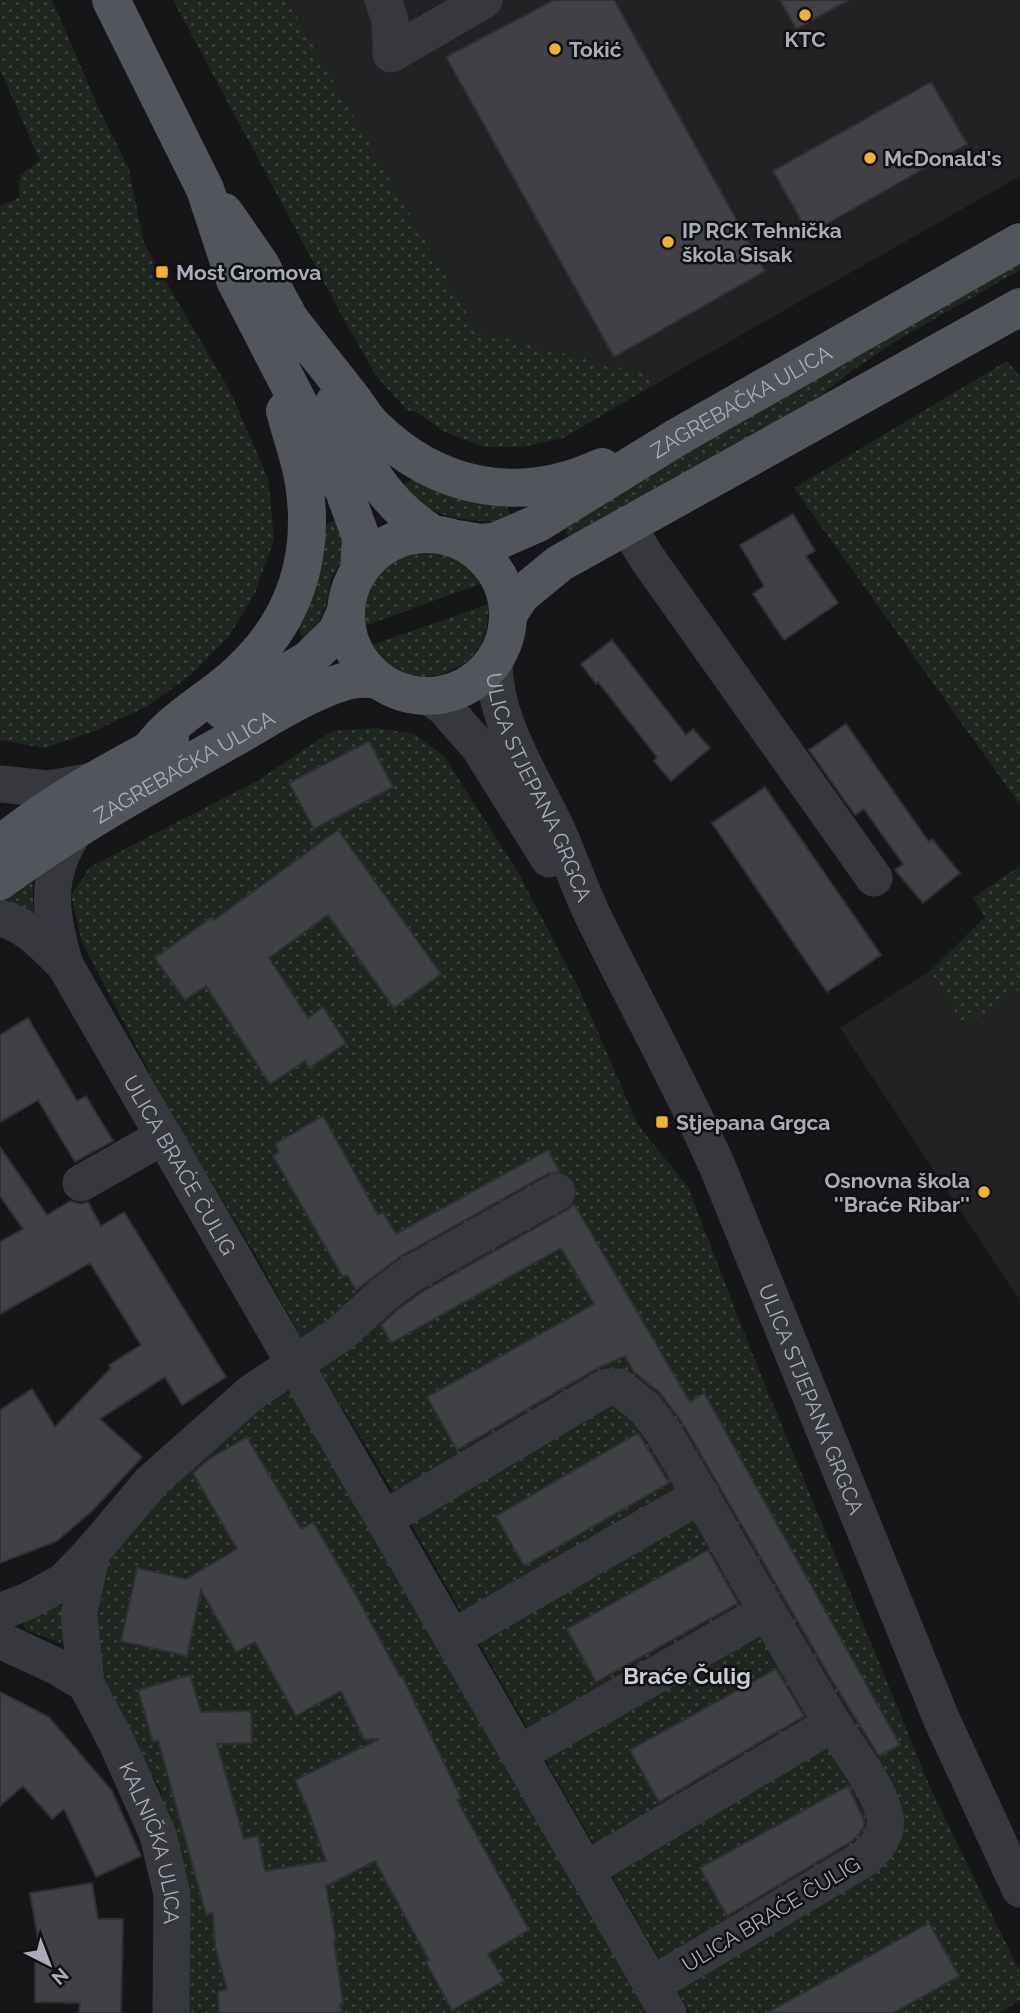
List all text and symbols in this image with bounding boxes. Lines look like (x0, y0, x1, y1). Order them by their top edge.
marker: KTC (797, 7, 813, 23)
place label: KTC (784, 27, 826, 52)
place label: Tokić (569, 37, 622, 62)
marker: Tokić (547, 41, 563, 57)
place label: McDonald's (884, 146, 1002, 171)
marker: McDonald's (862, 150, 878, 166)
place label: IP RCK Tehnička škola Sisak (682, 218, 842, 267)
marker: IP RCK Tehnička škola Sisak (660, 234, 676, 250)
place label: Most Gromova (176, 260, 321, 285)
marker: Most Gromova (154, 264, 170, 280)
street label: ZAGREBAČKA ULICA (646, 339, 836, 463)
street label: ULICA STJEPANA GRGCA (482, 671, 597, 905)
street label: ZAGREBAČKA ULICA (89, 705, 279, 828)
street label: ULICA BRAĆE ČULIG (118, 1071, 241, 1259)
place label: Stjepana Grgca (676, 1110, 830, 1135)
marker: Stjepana Grgca (654, 1114, 670, 1130)
place label: Osnovna škola ''Braće Ribar'' (824, 1168, 970, 1217)
marker: Osnovna škola ''Braće Ribar'' (976, 1184, 992, 1200)
street label: ULICA STJEPANA GRGCA (754, 1280, 870, 1518)
district label: Braće Čulig (623, 1662, 751, 1689)
street label: KALNIČKA ULICA (114, 1758, 185, 1924)
street label: ULICA BRAĆE ČULIG (678, 1851, 864, 1977)
north arrow (14, 1929, 84, 1999)
text: N (48, 1964, 73, 1990)

